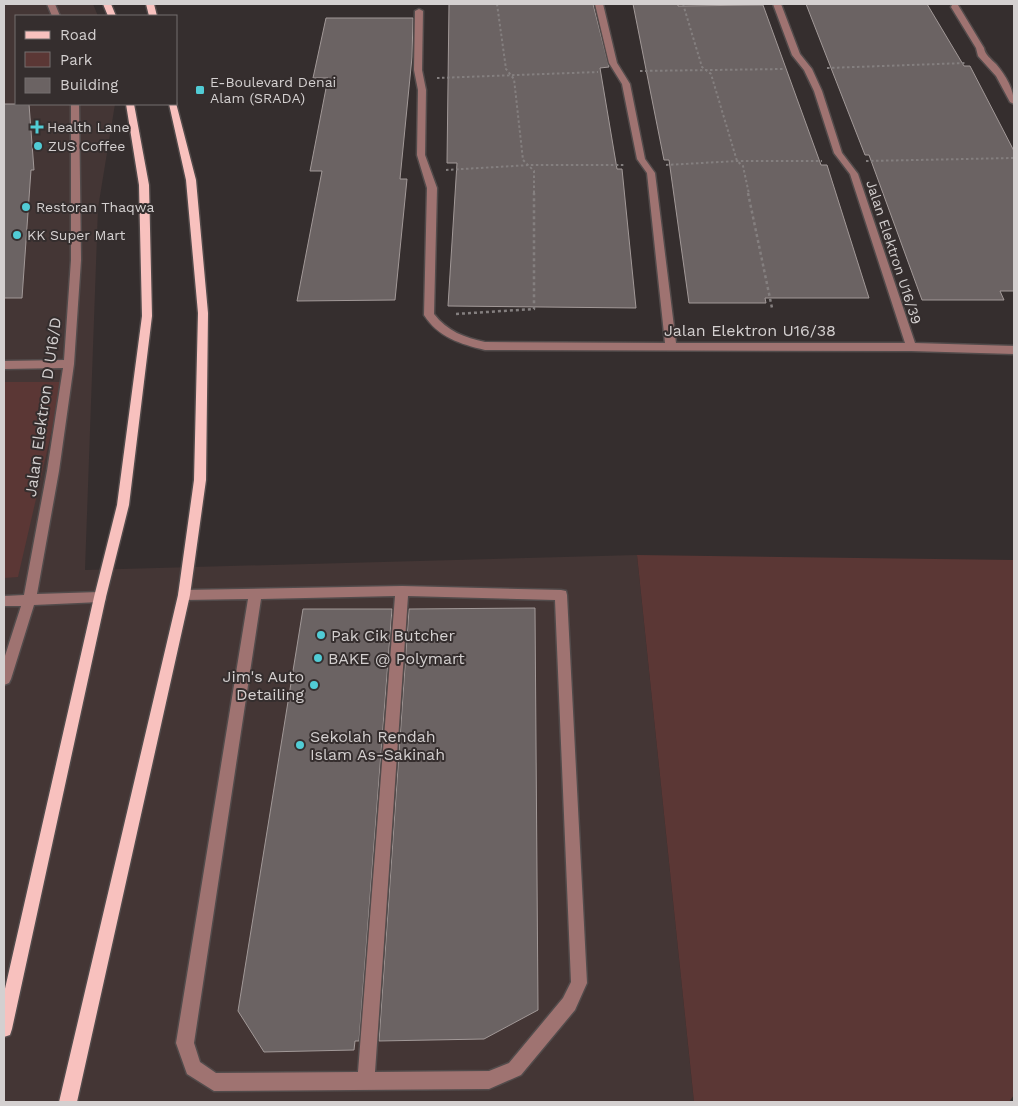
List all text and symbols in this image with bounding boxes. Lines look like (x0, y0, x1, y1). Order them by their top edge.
legend (15, 15, 178, 105)
text: Road (60, 26, 97, 44)
text: Park (60, 51, 93, 69)
place label: E-Boulevard Denai Alam (SRADA) (210, 74, 336, 106)
text: Building (60, 76, 118, 94)
marker: E-Boulevard Denai Alam (SRADA) (194, 84, 206, 96)
place label: Health Lane (47, 119, 130, 135)
marker: Health Lane (31, 121, 43, 133)
place label: ZUS Coffee (48, 138, 125, 154)
marker: ZUS Coffee (32, 140, 44, 152)
street label: Jalan Elektron U16/39 (863, 178, 925, 326)
place label: Restoran Thaqwa (36, 199, 154, 215)
marker: Restoran Thaqwa (20, 201, 32, 213)
place label: KK Super Mart (27, 227, 126, 243)
marker: KK Super Mart (11, 229, 23, 241)
street label: Jalan Elektron D U16/D (21, 316, 65, 498)
street label: Jalan Elektron U16/38 (664, 321, 836, 340)
place label: Pak Cik Butcher (331, 626, 456, 645)
marker: Pak Cik Butcher (315, 629, 327, 641)
place label: BAKE @ Polymart (328, 649, 465, 668)
marker: BAKE @ Polymart (312, 652, 324, 664)
place label: Jim's Auto Detailing (223, 667, 304, 704)
marker: Jim's Auto Detailing (308, 679, 320, 691)
place label: Sekolah Rendah Islam As-Sakinah (310, 727, 445, 764)
marker: Sekolah Rendah Islam As-Sakinah (294, 739, 306, 751)

